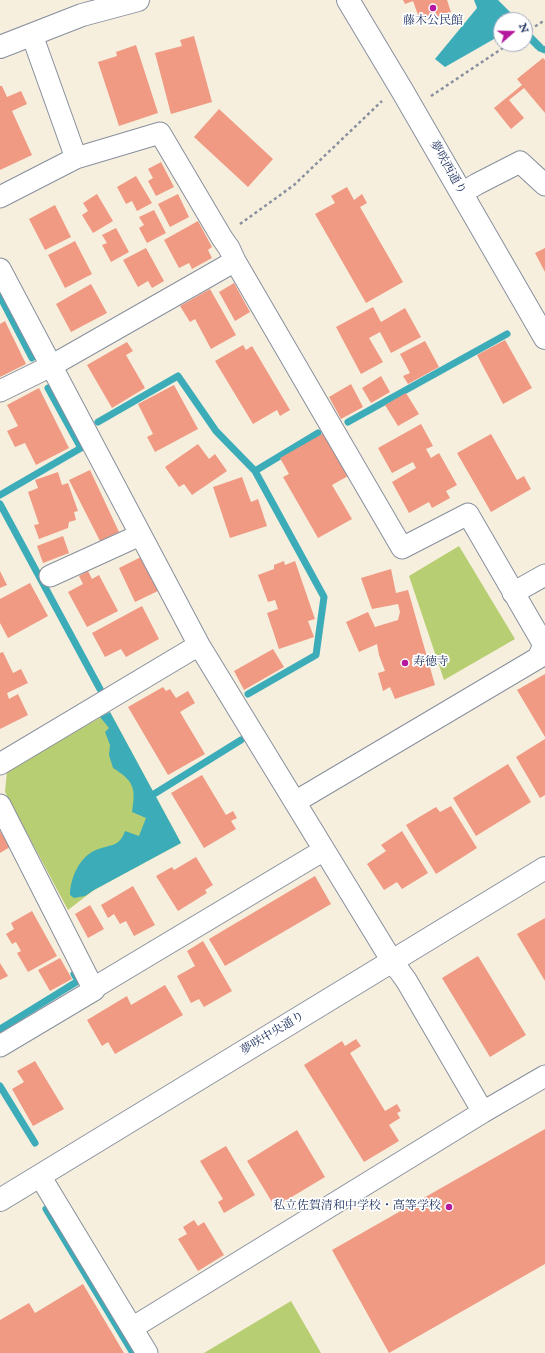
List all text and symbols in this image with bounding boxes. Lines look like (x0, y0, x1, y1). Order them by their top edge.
marker: 藤木公民館 (428, 3, 438, 13)
north arrow (493, 12, 533, 52)
place label: 藤木公民館 (403, 15, 463, 29)
text: N (515, 21, 532, 35)
street label: 夢咲西通り (426, 138, 468, 198)
place label: 寿徳寺 (413, 656, 449, 670)
marker: 寿徳寺 (400, 658, 410, 668)
street label: 夢咲中央通り (238, 1009, 308, 1059)
place label: 私立佐賀清和中学校・高等学校 (273, 1200, 441, 1214)
marker: 私立佐賀清和中学校・高等学校 (444, 1202, 454, 1212)

